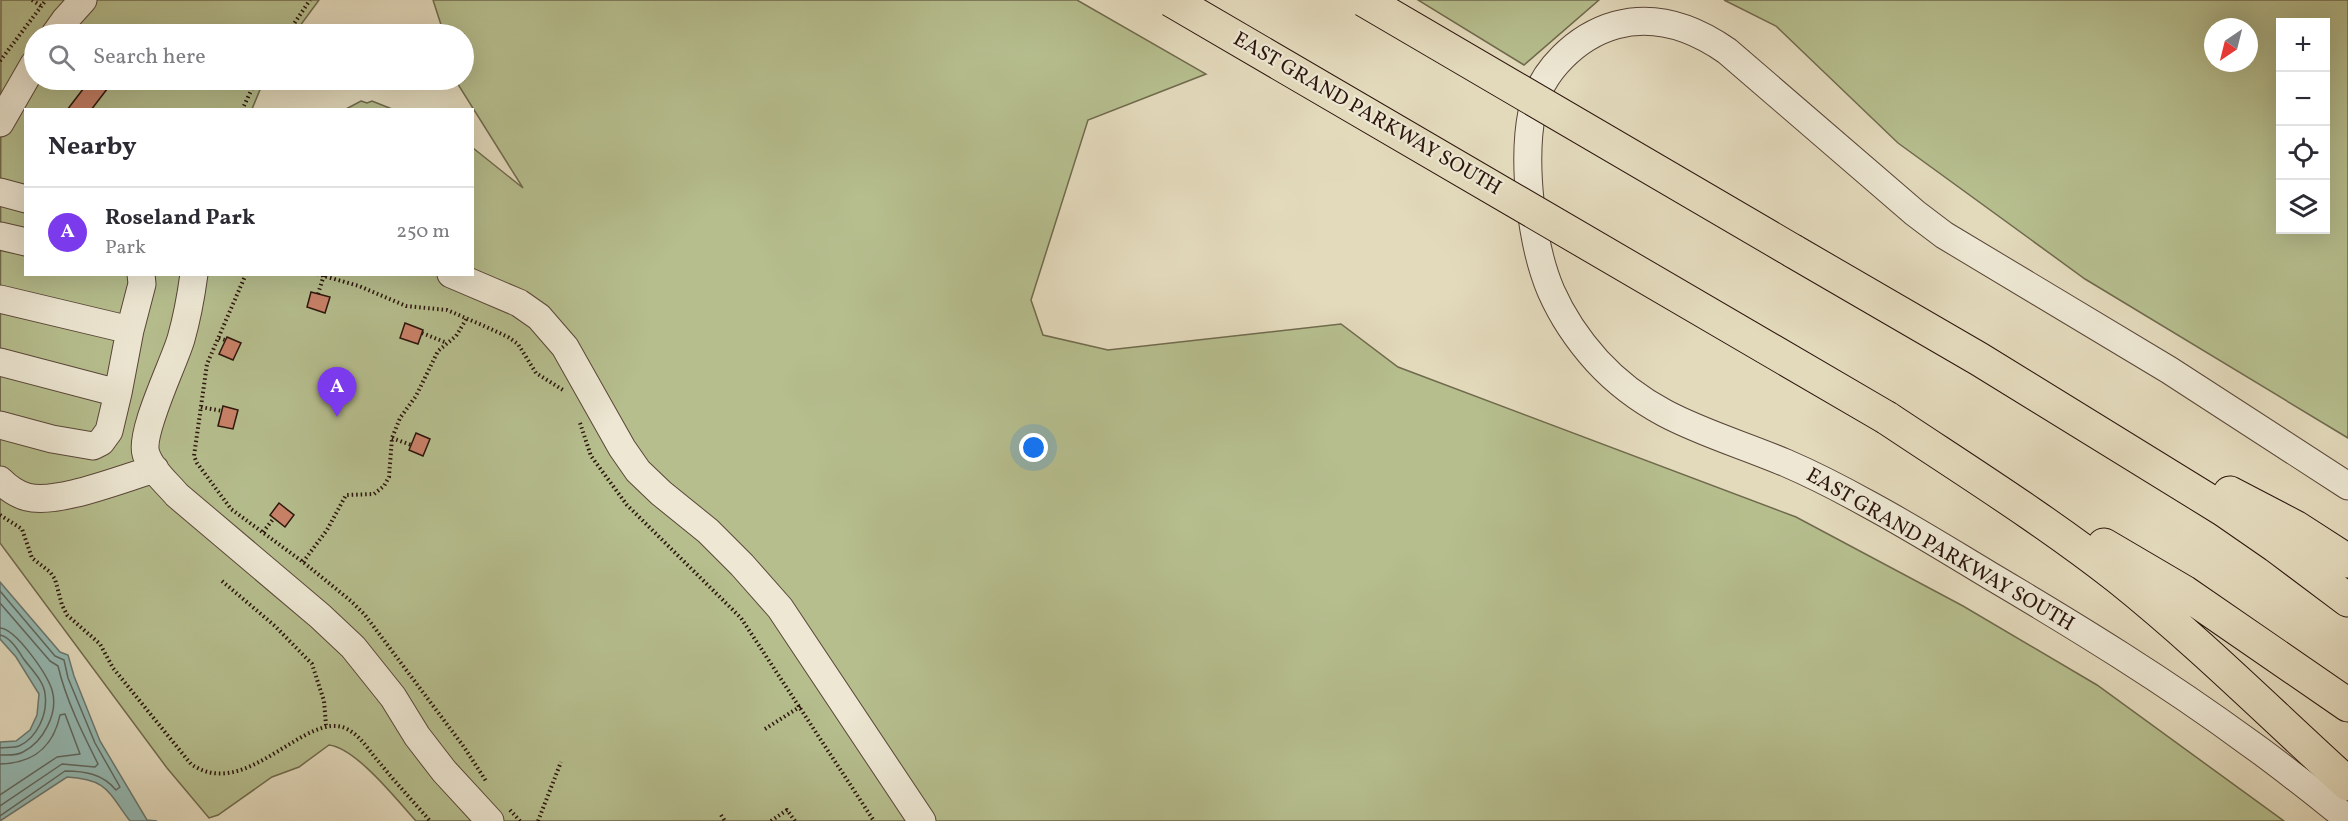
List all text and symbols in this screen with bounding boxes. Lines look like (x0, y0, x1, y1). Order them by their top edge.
north arrow (2204, 18, 2258, 72)
map controls (2276, 18, 2330, 234)
button: + (2276, 18, 2330, 72)
search box (24, 24, 474, 90)
street label: EAST GRAND PARKWAY SOUTH (1227, 25, 1507, 203)
icon: search (45, 41, 78, 74)
text: Search here (93, 42, 206, 73)
button: − (2276, 72, 2330, 126)
button: locate (2276, 126, 2330, 180)
text: Nearby (48, 129, 137, 165)
button: layers (2276, 180, 2330, 234)
text: Roseland Park (105, 203, 255, 234)
text: A (60, 218, 75, 246)
text: 250 m (396, 218, 450, 246)
text: Park (105, 234, 146, 262)
pin: A (318, 368, 356, 417)
your location (1019, 433, 1048, 462)
street label: EAST GRAND PARKWAY SOUTH (1800, 461, 2080, 639)

